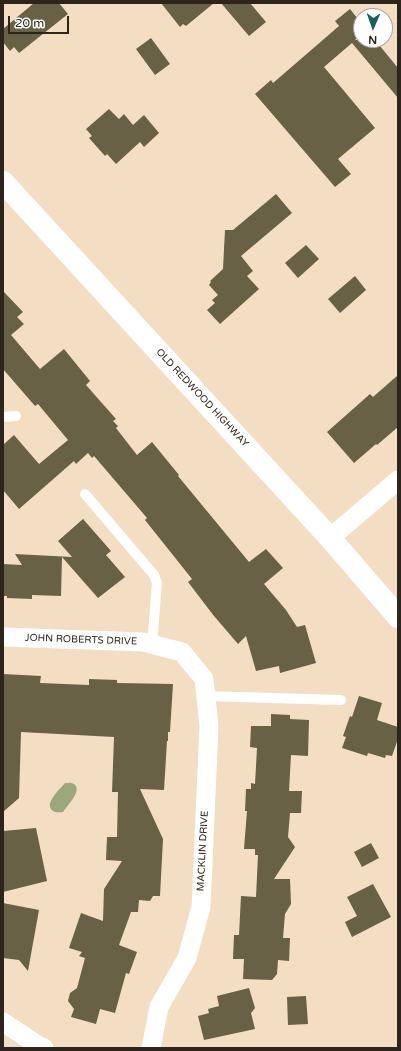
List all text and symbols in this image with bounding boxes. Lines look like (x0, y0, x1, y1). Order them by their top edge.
scale bar (10, 8, 71, 34)
north arrow (353, 8, 393, 48)
text: 20 m (15, 16, 44, 30)
text: N (368, 33, 377, 46)
street label: OLD REDWOOD HIGHWAY (153, 346, 251, 450)
street label: JOHN ROBERTS DRIVE (25, 632, 137, 648)
street label: MACKLIN DRIVE (195, 810, 211, 892)

